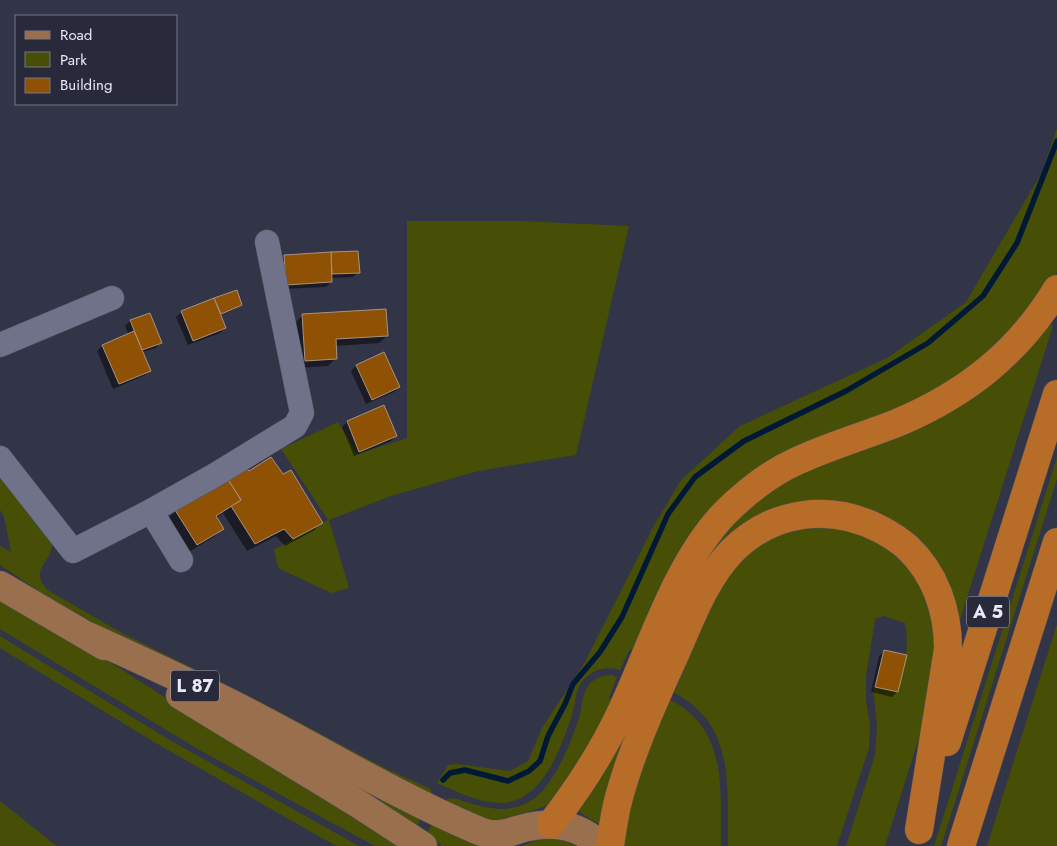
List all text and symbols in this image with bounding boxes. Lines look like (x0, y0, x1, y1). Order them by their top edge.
legend (15, 15, 178, 105)
text: Road (60, 24, 92, 46)
text: Park (60, 49, 87, 71)
text: Building (60, 74, 112, 96)
road number: A 5 (967, 596, 1009, 628)
road number: L 87 (171, 670, 219, 701)

